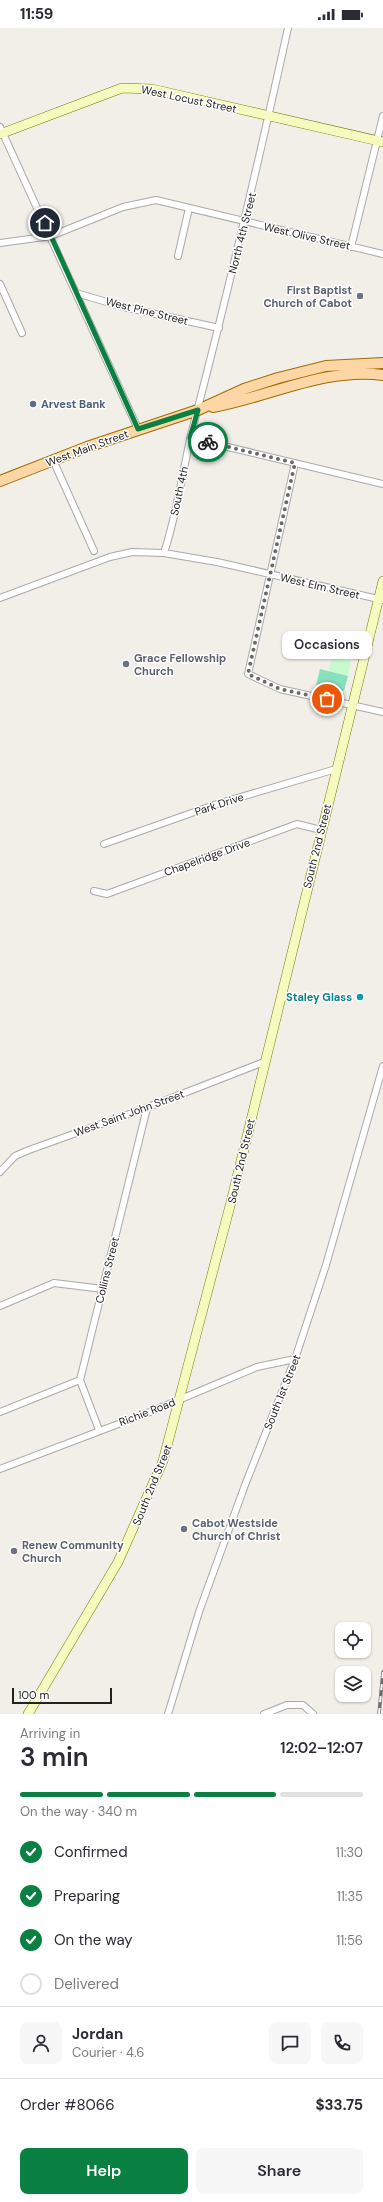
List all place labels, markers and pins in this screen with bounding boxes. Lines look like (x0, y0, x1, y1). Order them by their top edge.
pin (28, 206, 62, 240)
place label: First Baptist Church of Cabot (263, 283, 352, 310)
marker: First Baptist Church of Cabot (355, 291, 365, 301)
place label: Arvest Bank (41, 397, 106, 411)
marker: Arvest Bank (28, 399, 38, 409)
callout: Occasions (282, 631, 372, 659)
place label: Grace Fellowship Church (134, 651, 226, 678)
marker: Grace Fellowship Church (121, 659, 131, 669)
pin (310, 682, 344, 716)
place label: Staley Glass (286, 990, 352, 1004)
marker: Staley Glass (355, 992, 365, 1002)
place label: Cabot Westside Church of Christ (192, 1516, 281, 1543)
marker: Cabot Westside Church of Christ (179, 1524, 189, 1534)
place label: Renew Community Church (22, 1538, 124, 1565)
marker: Renew Community Church (9, 1546, 19, 1556)

